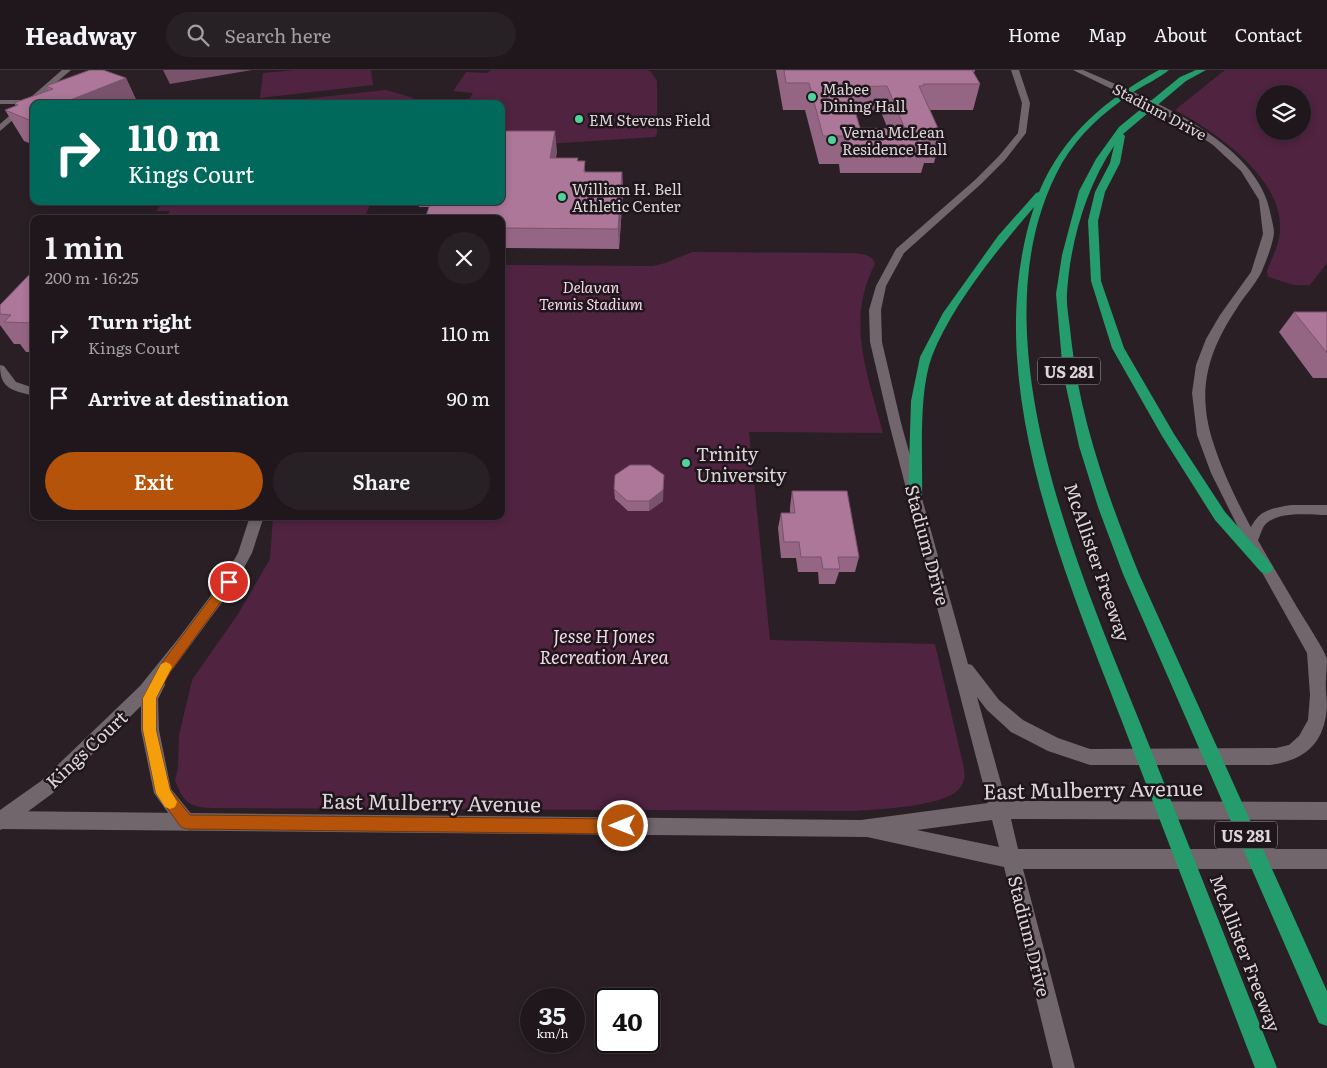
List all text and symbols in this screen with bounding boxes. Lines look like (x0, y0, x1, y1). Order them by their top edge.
search box (166, 12, 516, 57)
text: Headway (25, 17, 136, 52)
icon: search (184, 21, 212, 49)
text: Search here (224, 21, 331, 49)
text: Home (1008, 21, 1060, 48)
text: Map (1088, 21, 1126, 48)
text: About (1154, 21, 1207, 48)
text: Contact (1235, 21, 1302, 48)
place label: Mabee Dining Hall (822, 77, 905, 117)
street label: Stadium Drive (1109, 77, 1211, 146)
map controls (1256, 85, 1311, 140)
button: layers (1256, 85, 1311, 140)
marker: Mabee Dining Hall (806, 91, 818, 103)
place label: EM Stevens Field (589, 108, 710, 131)
text: 110 m (128, 110, 220, 162)
marker: EM Stevens Field (573, 113, 585, 125)
icon: right (45, 120, 110, 185)
place label: Verna McLean Residence Hall (842, 120, 947, 160)
marker: Verna McLean Residence Hall (826, 134, 838, 146)
text: Kings Court (128, 157, 254, 190)
place label: William H. Bell Athletic Center (572, 177, 682, 217)
marker: William H. Bell Athletic Center (556, 191, 568, 203)
text: 1 min (45, 224, 124, 268)
button: close (438, 232, 490, 284)
text: 200 m · 16:25 (45, 265, 139, 289)
park label: Delavan Tennis Stadium (539, 275, 643, 315)
text: Turn right (88, 307, 192, 335)
icon: right (45, 319, 73, 347)
text: 110 m (441, 319, 490, 347)
text: Kings Court (88, 335, 180, 359)
road number: US 281 (1038, 358, 1100, 384)
icon: arrive (45, 384, 73, 412)
text: Arrive at destination (88, 384, 289, 412)
text: 90 m (447, 384, 490, 412)
place label: Trinity University (696, 440, 787, 488)
button: Exit (45, 452, 263, 510)
button: Share (273, 452, 490, 510)
marker: Trinity University (680, 457, 692, 469)
street label: McAllister Freeway (1058, 479, 1138, 646)
street label: Stadium Drive (899, 482, 957, 608)
pin (208, 561, 250, 603)
icon: arrive (215, 568, 243, 596)
park label: Jesse H Jones Recreation Area (539, 622, 669, 670)
street label: Kings Court (39, 703, 133, 794)
street label: East Mulberry Avenue (983, 771, 1203, 805)
street label: East Mulberry Avenue (321, 784, 541, 818)
position arrow (596, 799, 648, 851)
road number: US 281 (1215, 822, 1277, 848)
street label: McAllister Freeway (1204, 871, 1289, 1036)
street label: Stadium Drive (1002, 873, 1058, 999)
speed limit sign: 40 (595, 988, 660, 1053)
text: 35 (539, 996, 566, 1033)
text: km/h (537, 1024, 568, 1042)

